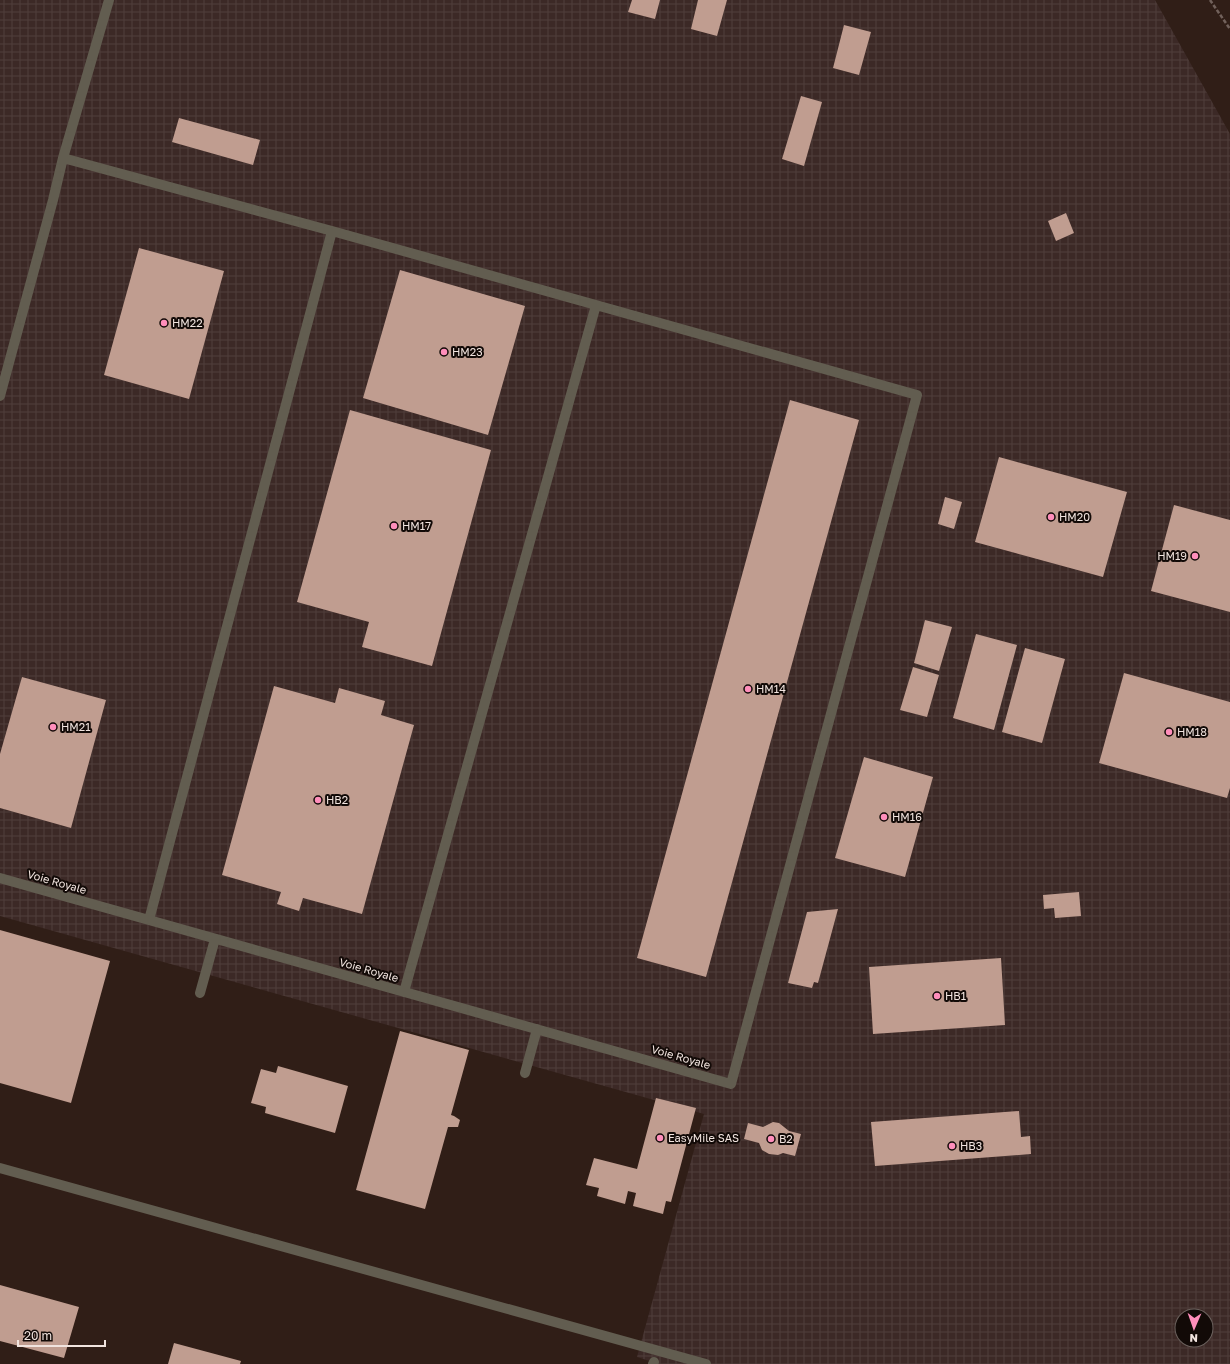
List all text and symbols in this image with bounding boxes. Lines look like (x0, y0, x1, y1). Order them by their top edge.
place label: HM22 (172, 316, 203, 329)
marker: HM22 (159, 318, 169, 328)
place label: HM23 (452, 345, 483, 358)
marker: HM23 (439, 347, 449, 357)
place label: HM20 (1059, 510, 1090, 523)
marker: HM20 (1046, 512, 1056, 522)
place label: HM17 (402, 519, 431, 532)
marker: HM17 (389, 521, 399, 531)
place label: HM19 (1157, 549, 1187, 562)
marker: HM19 (1190, 551, 1200, 561)
place label: HM14 (756, 682, 786, 695)
marker: HM14 (743, 684, 753, 694)
place label: HM21 (61, 720, 91, 733)
marker: HM21 (48, 722, 58, 732)
place label: HM18 (1177, 725, 1207, 738)
marker: HM18 (1164, 727, 1174, 737)
place label: HB2 (326, 793, 348, 806)
marker: HB2 (313, 795, 323, 805)
place label: HM16 (892, 810, 922, 823)
marker: HM16 (879, 812, 889, 822)
street label: Voie Royale (26, 867, 88, 896)
street label: Voie Royale (338, 955, 400, 984)
place label: HB1 (945, 989, 966, 1002)
marker: HB1 (932, 991, 942, 1001)
street label: Voie Royale (650, 1042, 712, 1071)
place label: EasyMile SAS (668, 1131, 739, 1144)
place label: B2 (779, 1132, 793, 1145)
marker: EasyMile SAS (655, 1133, 665, 1143)
marker: B2 (766, 1134, 776, 1144)
place label: HB3 (960, 1139, 982, 1152)
marker: HB3 (947, 1141, 957, 1151)
north arrow (1174, 1308, 1214, 1348)
scale bar (18, 1322, 105, 1348)
text: 20 m (24, 1328, 52, 1343)
text: N (1189, 1332, 1198, 1345)

